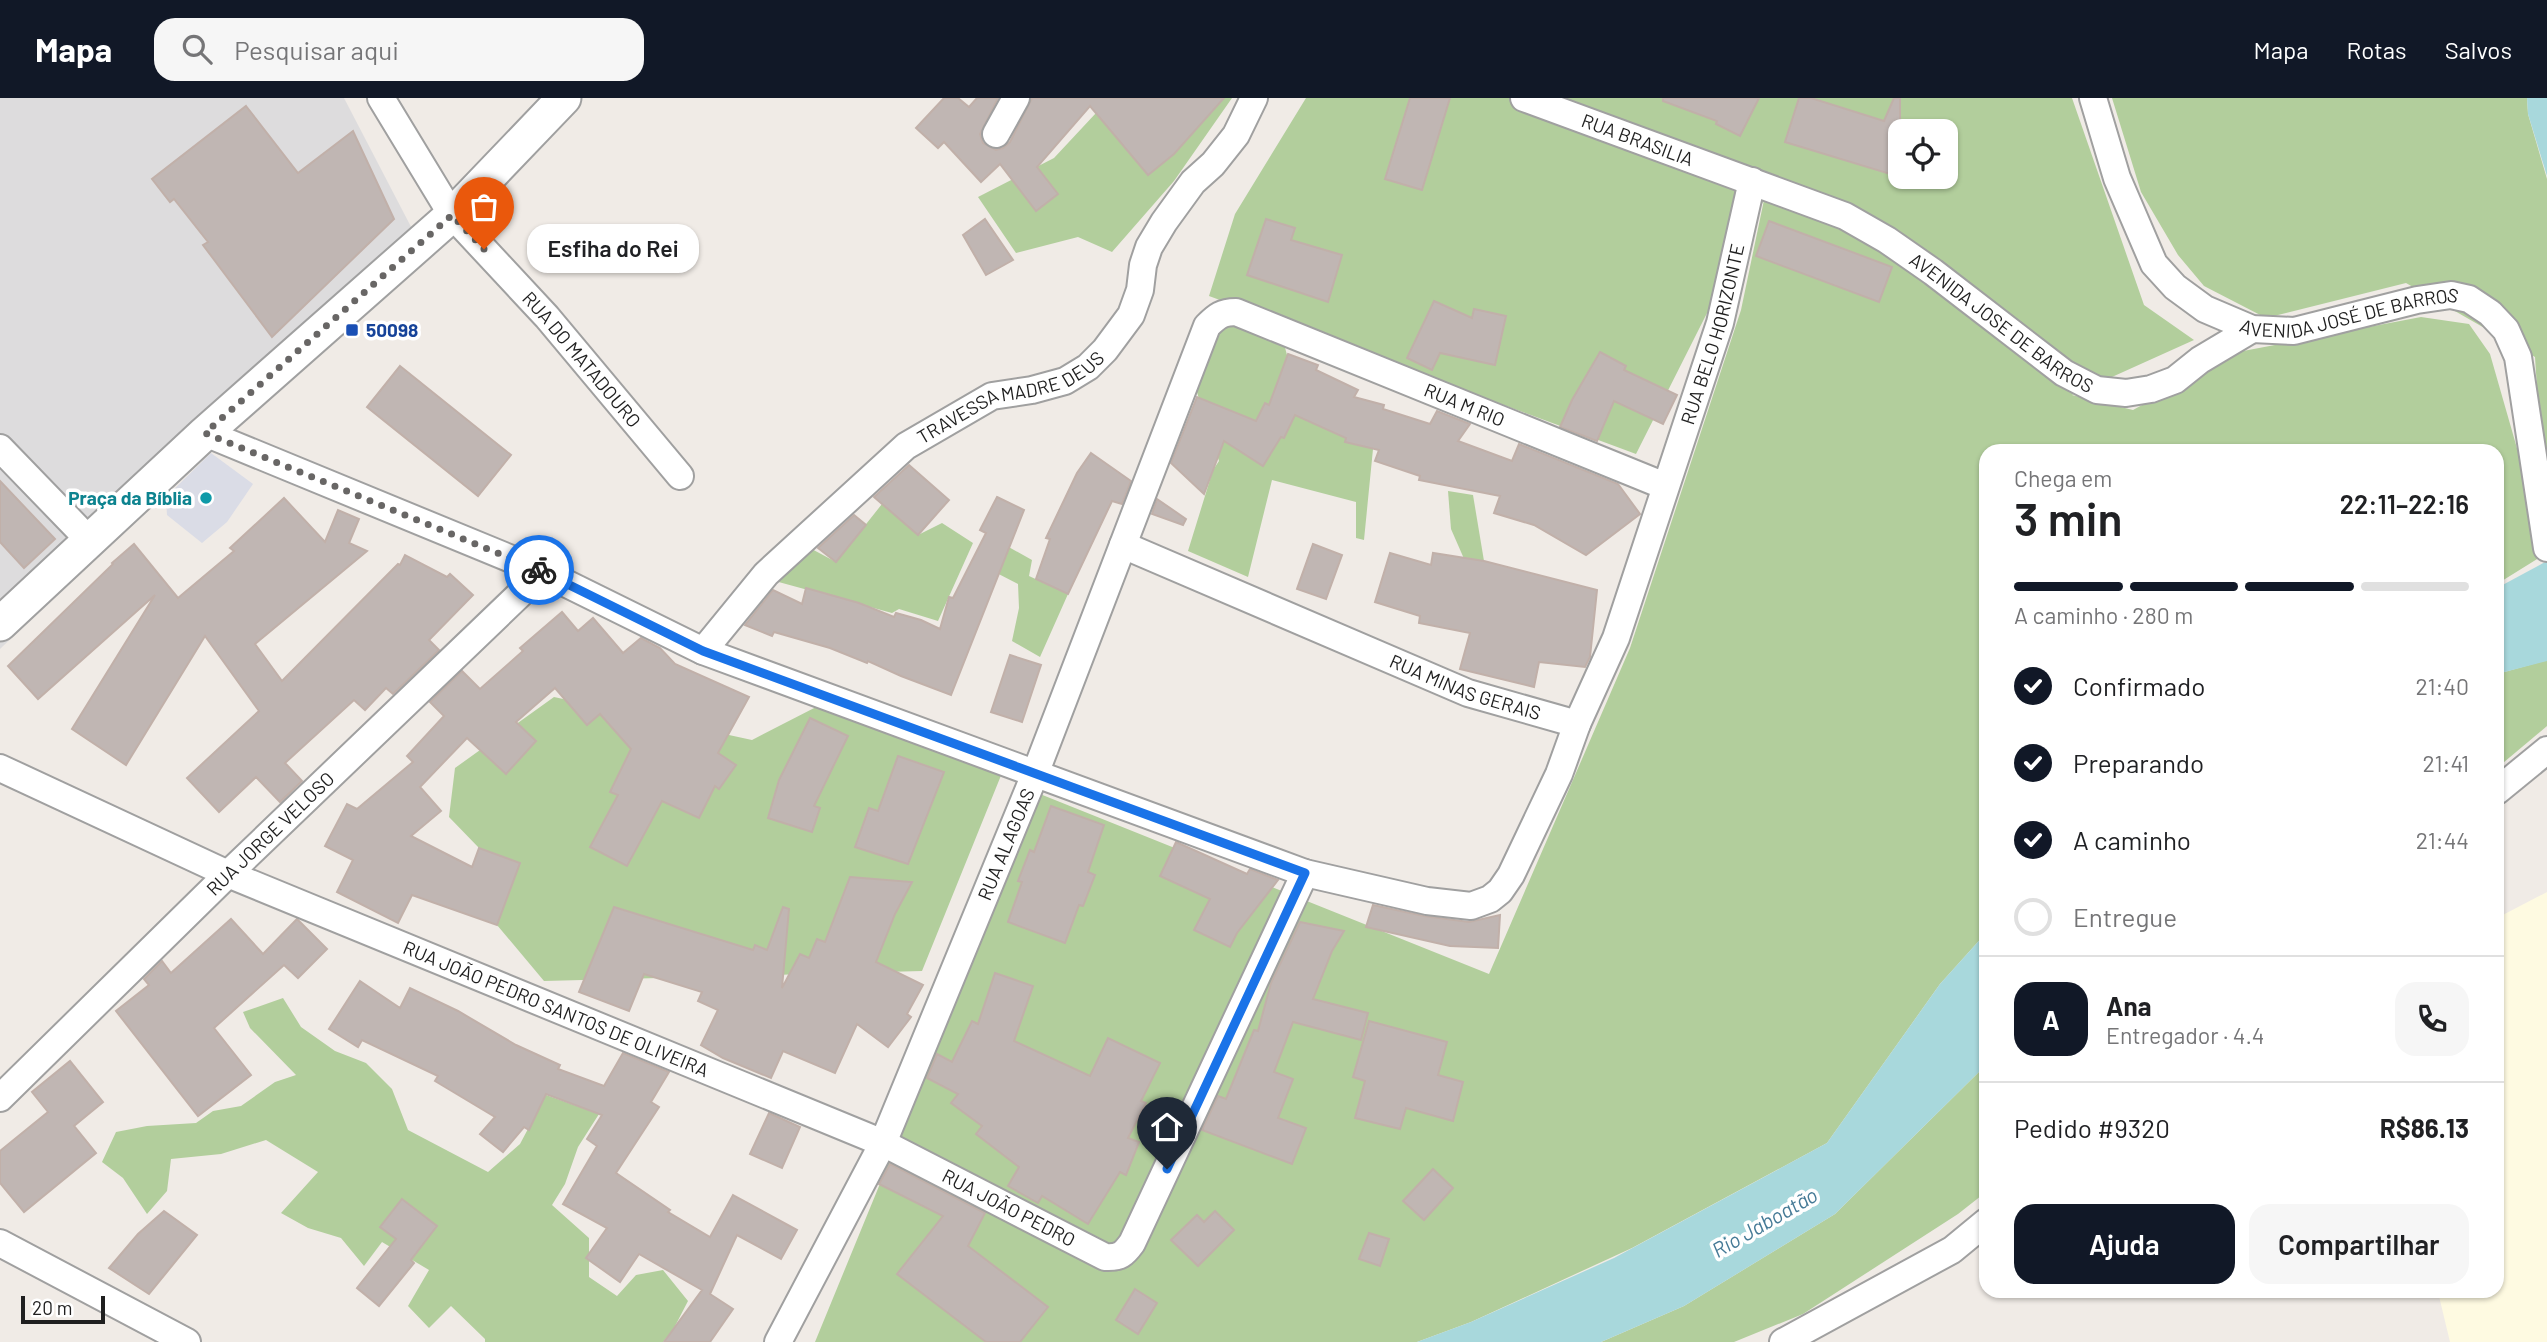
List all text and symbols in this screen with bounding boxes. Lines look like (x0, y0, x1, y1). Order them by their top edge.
search box (154, 18, 644, 81)
text: Mapa (35, 29, 112, 69)
icon: search (178, 30, 216, 68)
text: Pesquisar aqui (234, 34, 399, 65)
text: Mapa (2254, 35, 2309, 64)
text: Rotas (2347, 35, 2407, 64)
text: Salvos (2445, 35, 2512, 64)
street label: RUA BRASILIA (1579, 108, 1697, 170)
map controls (1888, 119, 1958, 189)
button: locate (1888, 119, 1958, 189)
pin (454, 177, 514, 249)
icon: bag (465, 188, 503, 226)
callout: Esfiha do Rei (526, 225, 698, 274)
text: Esfiha do Rei (547, 234, 679, 262)
street label: RUA BELO HORIZONTE (1675, 241, 1749, 427)
street label: AVENIDA JOSE DE BARROS (1906, 247, 2098, 397)
street label: AVENIDA JOSÉ DE BARROS (2237, 283, 2461, 342)
street label: RUA DO MATADOURO (518, 286, 646, 432)
place label: 50098 (366, 318, 418, 341)
marker: 50098 (344, 322, 360, 338)
street label: TRAVESSA MADRE DEUS (913, 346, 1108, 448)
street label: RUA M RIO (1421, 378, 1508, 431)
text: Chega em (2014, 464, 2112, 492)
place label: Praça da Bíblia (68, 486, 192, 509)
text: 22:11–22:16 (2340, 488, 2469, 519)
marker: Praça da Bíblia (198, 490, 214, 506)
text: 3 min (2014, 490, 2123, 545)
courier (504, 535, 574, 605)
icon: bike (520, 551, 558, 589)
text: A caminho · 280 m (2014, 601, 2193, 629)
street label: RUA MINAS GERAIS (1386, 649, 1544, 724)
icon: check (2014, 667, 2052, 705)
text: Confirmado (2073, 670, 2205, 701)
text: 21:40 (2415, 672, 2469, 700)
icon: check (2014, 744, 2052, 782)
text: Preparando (2073, 747, 2204, 778)
text: 21:41 (2423, 749, 2469, 777)
street label: RUA JORGE VELOSO (201, 767, 338, 900)
street label: RUA ALAGOAS (972, 785, 1039, 904)
icon: check (2014, 821, 2052, 859)
text: A caminho (2073, 824, 2191, 855)
text: 21:44 (2416, 826, 2469, 854)
text: Entregue (2073, 901, 2177, 932)
street label: RUA JOÃO PEDRO SANTOS DE OLIVEIRA (400, 935, 712, 1081)
button: phone (2395, 982, 2469, 1056)
text: Ana (2106, 990, 2151, 1021)
text: A (2042, 1004, 2060, 1035)
text: Entregador · 4.4 (2106, 1021, 2265, 1049)
pin (1137, 1097, 1197, 1169)
icon: home (1148, 1108, 1186, 1146)
text: Pedido #9320 (2014, 1112, 2170, 1143)
text: R$86.13 (2380, 1112, 2469, 1143)
street label: RUA JOÃO PEDRO (939, 1163, 1080, 1251)
water label: Rio Jaboatão (1707, 1181, 1821, 1262)
button: Ajuda (2014, 1204, 2235, 1284)
button: Compartilhar (2249, 1204, 2469, 1284)
scale bar (21, 1293, 105, 1325)
text: 20 m (32, 1296, 72, 1319)

